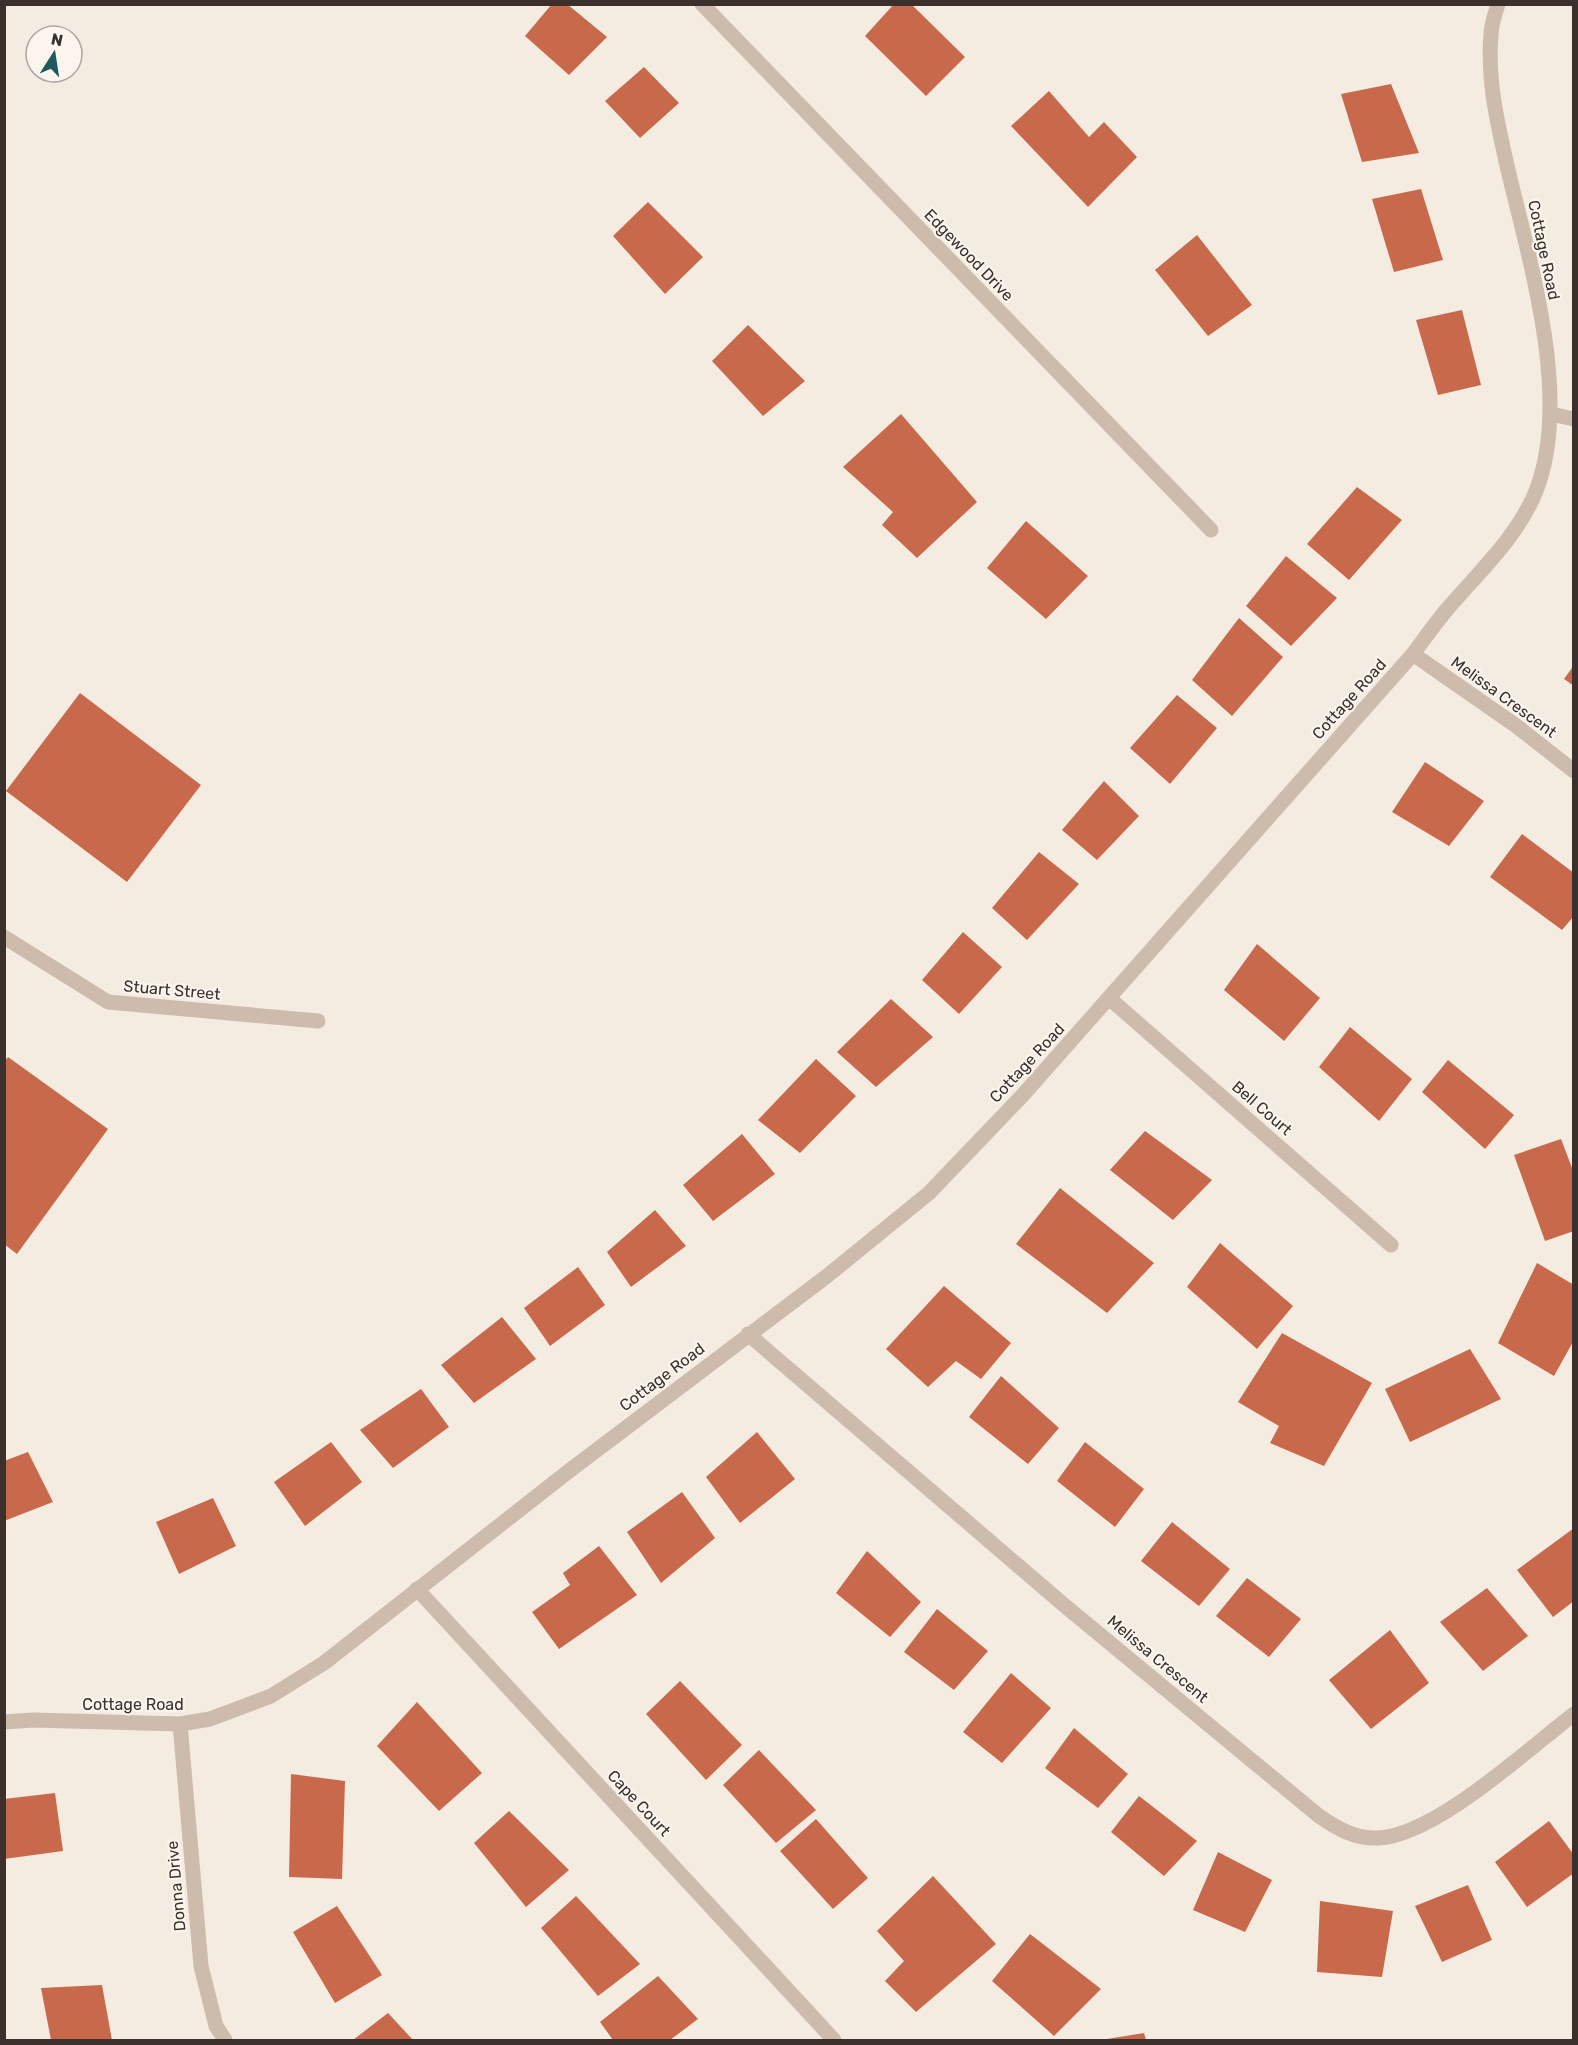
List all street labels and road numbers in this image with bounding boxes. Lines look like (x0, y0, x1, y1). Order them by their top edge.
street label: Cottage Road (1524, 198, 1564, 302)
street label: Edgewood Drive (920, 205, 1018, 305)
street label: Melissa Crescent (1448, 652, 1560, 742)
street label: Cottage Road (1308, 655, 1390, 743)
street label: Stuart Street (123, 976, 221, 1004)
street label: Cottage Road (985, 1019, 1069, 1107)
street label: Bell Court (1228, 1077, 1296, 1139)
street label: Cottage Road (616, 1339, 708, 1415)
street label: Melissa Crescent (1104, 1611, 1212, 1707)
street label: Cottage Road (82, 1695, 184, 1714)
street label: Cape Court (604, 1766, 674, 1840)
street label: Donna Drive (163, 1840, 189, 1932)

